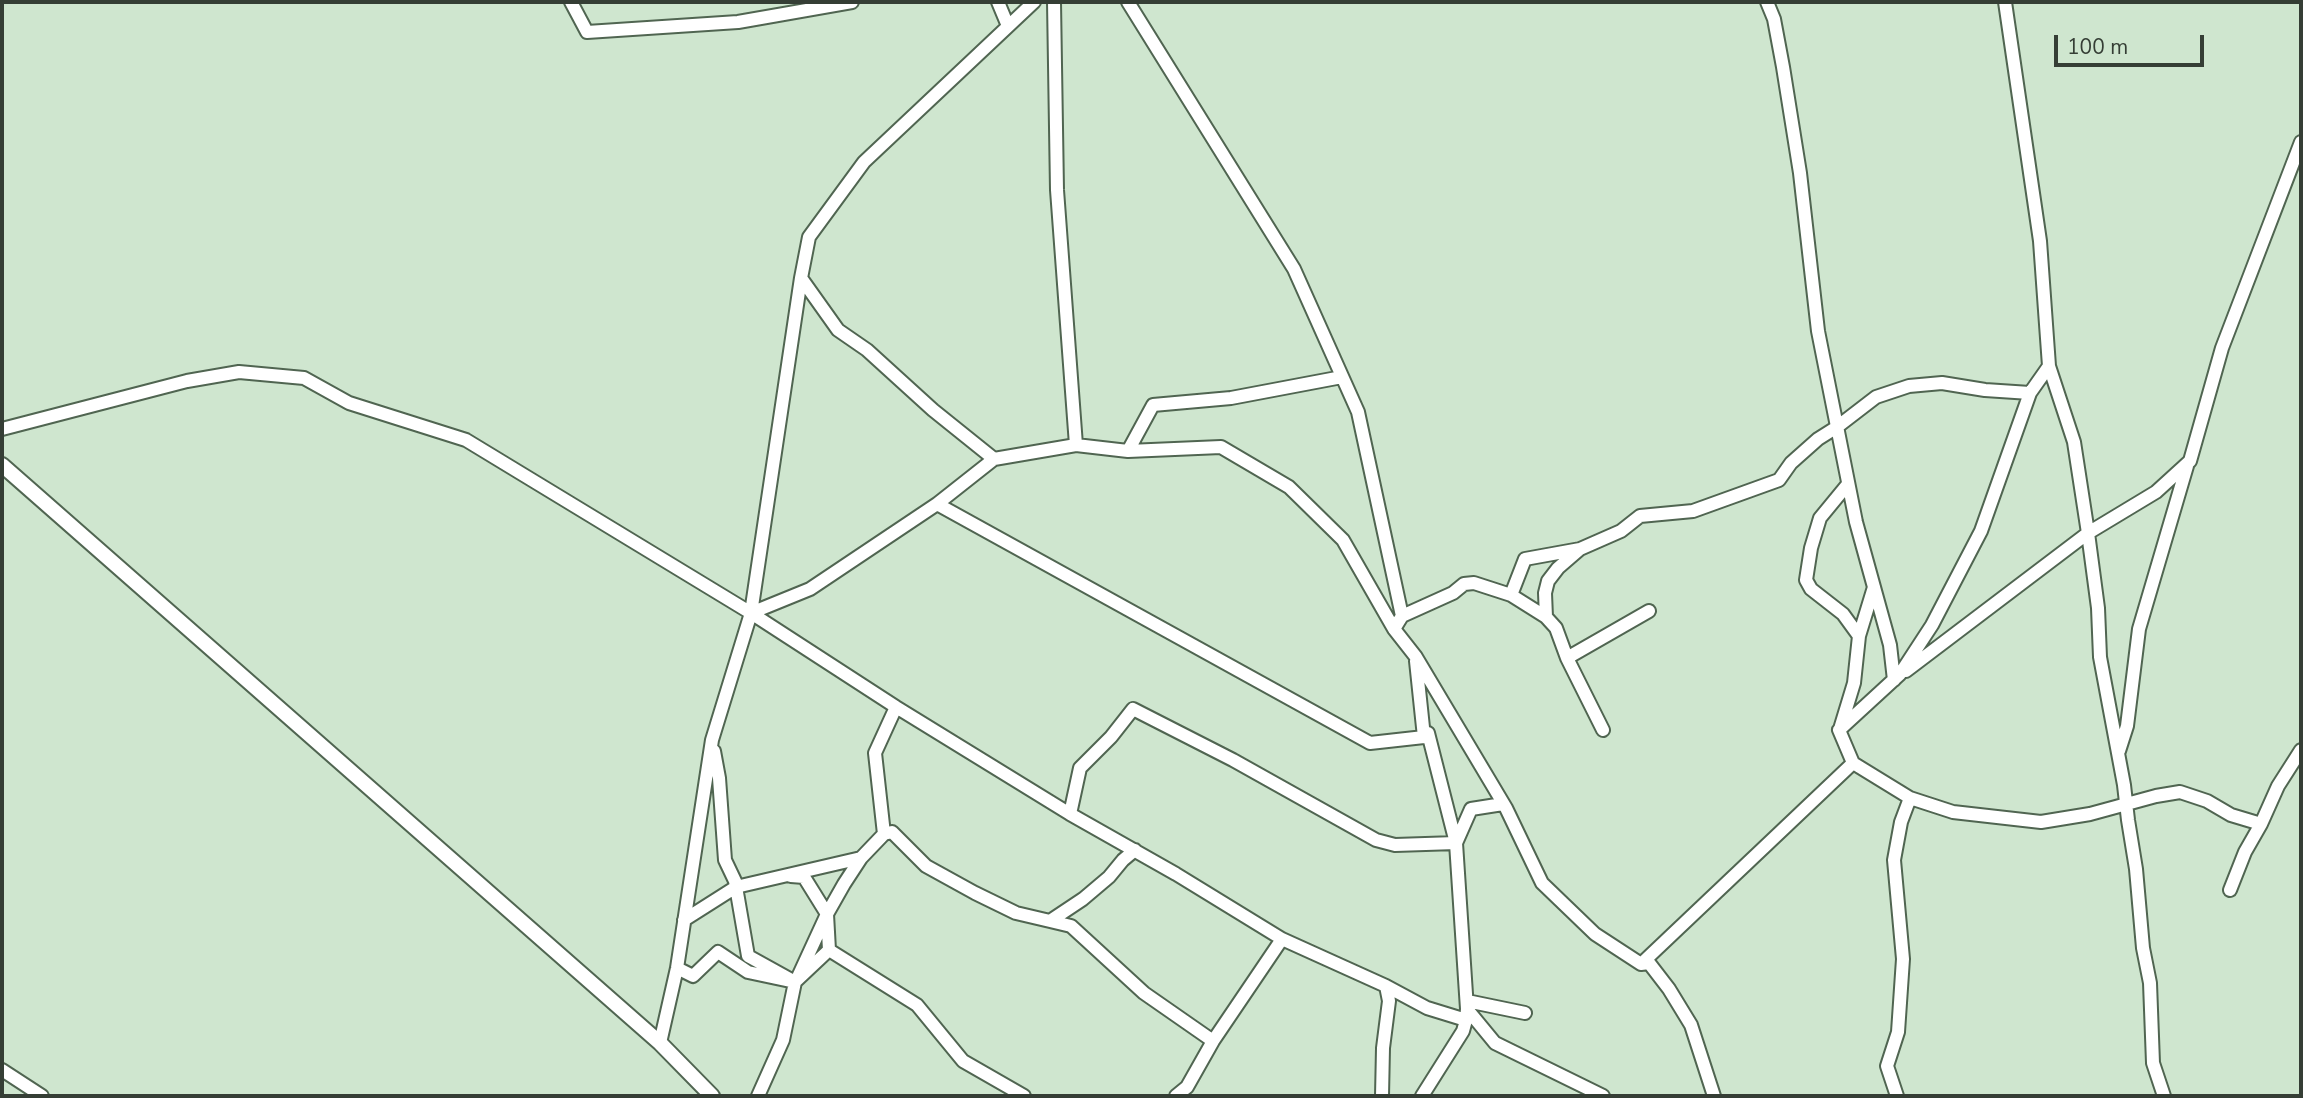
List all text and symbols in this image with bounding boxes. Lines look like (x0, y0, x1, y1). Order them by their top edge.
scale bar (2058, 21, 2208, 65)
text: 100 m (2067, 33, 2128, 61)

